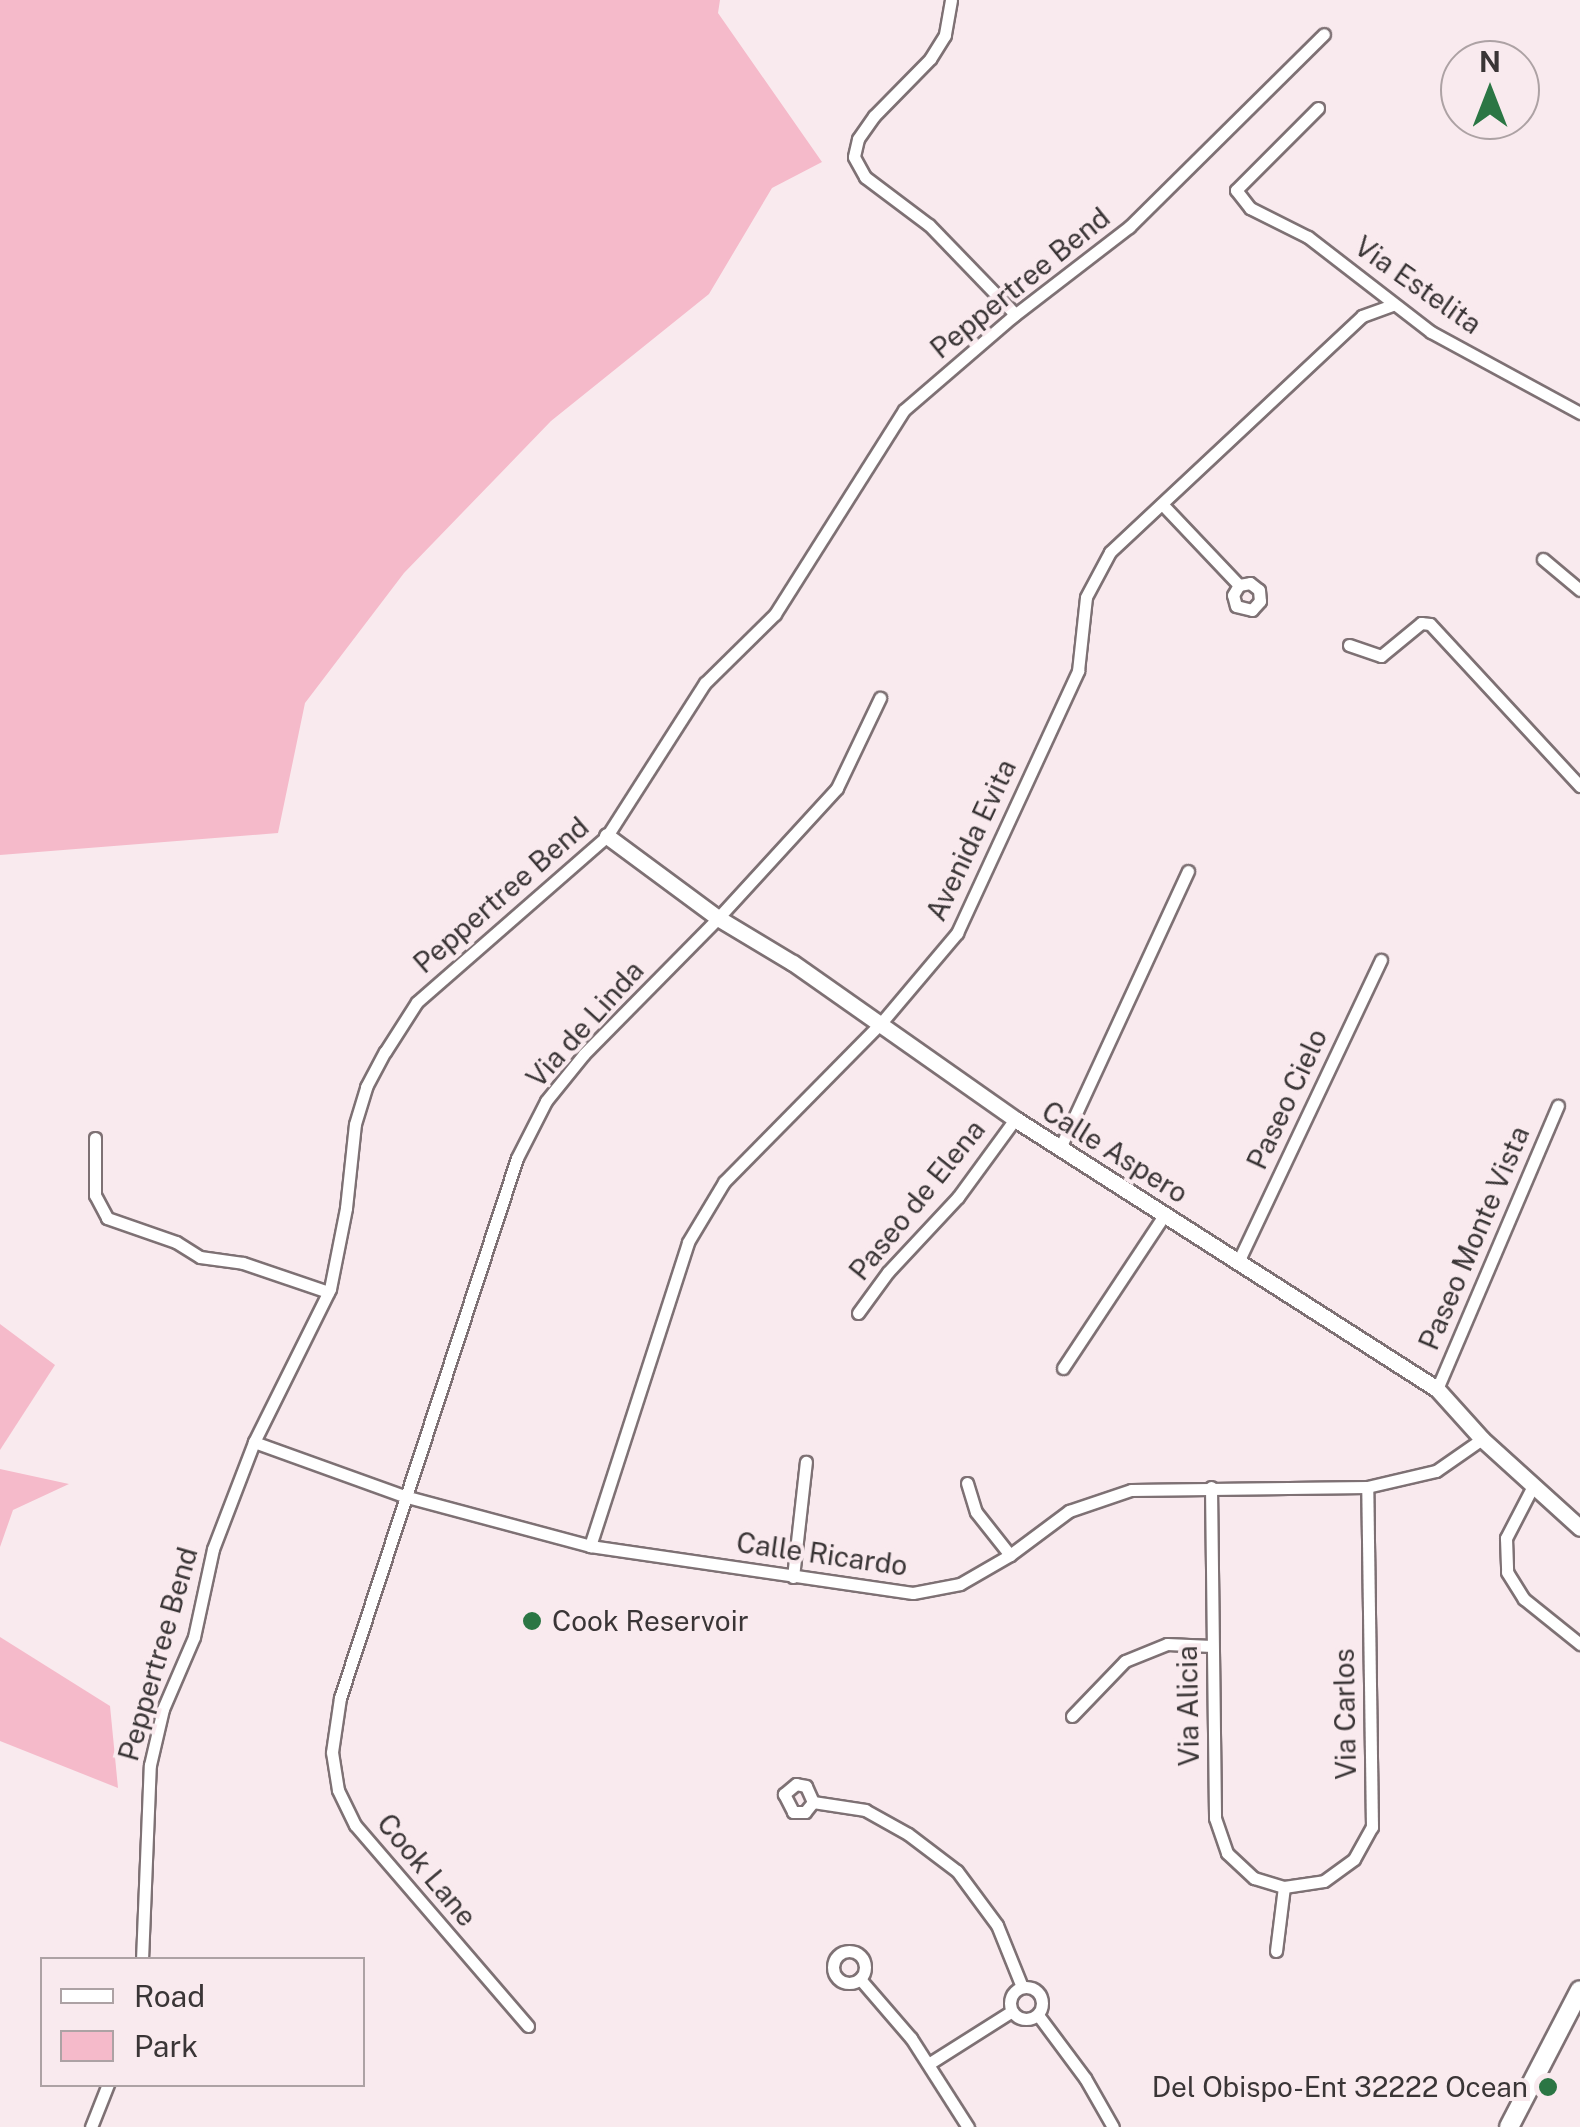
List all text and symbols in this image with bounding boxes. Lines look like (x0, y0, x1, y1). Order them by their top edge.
north arrow (1440, 40, 1540, 140)
text: N (1479, 45, 1501, 78)
street label: Peppertree Bend (924, 200, 1116, 366)
street label: Via Estelita (1348, 229, 1488, 341)
street label: Avenida Evita (919, 754, 1023, 926)
street label: Peppertree Bend (407, 810, 595, 980)
street label: Via de Linda (519, 954, 651, 1094)
street label: Paseo Cielo (1240, 1023, 1334, 1175)
street label: Calle Aspero (1036, 1094, 1194, 1210)
street label: Paseo de Elena (842, 1113, 992, 1287)
street label: Paseo Monte Vista (1412, 1121, 1536, 1355)
street label: Calle Ricardo (734, 1525, 910, 1583)
street label: Peppertree Bend (111, 1543, 205, 1765)
place label: Cook Reservoir (552, 1604, 749, 1638)
marker: Cook Reservoir (521, 1610, 543, 1632)
street label: Via Alicia (1170, 1645, 1206, 1767)
street label: Via Carlos (1327, 1648, 1363, 1780)
street label: Cook Lane (370, 1807, 484, 1933)
legend (40, 1957, 365, 2087)
text: Road (134, 1978, 205, 2014)
text: Park (134, 2028, 198, 2064)
place label: Del Obispo-Ent 32222 Ocean (1152, 2070, 1528, 2104)
marker: Del Obispo-Ent 32222 Ocean (1537, 2076, 1559, 2098)

